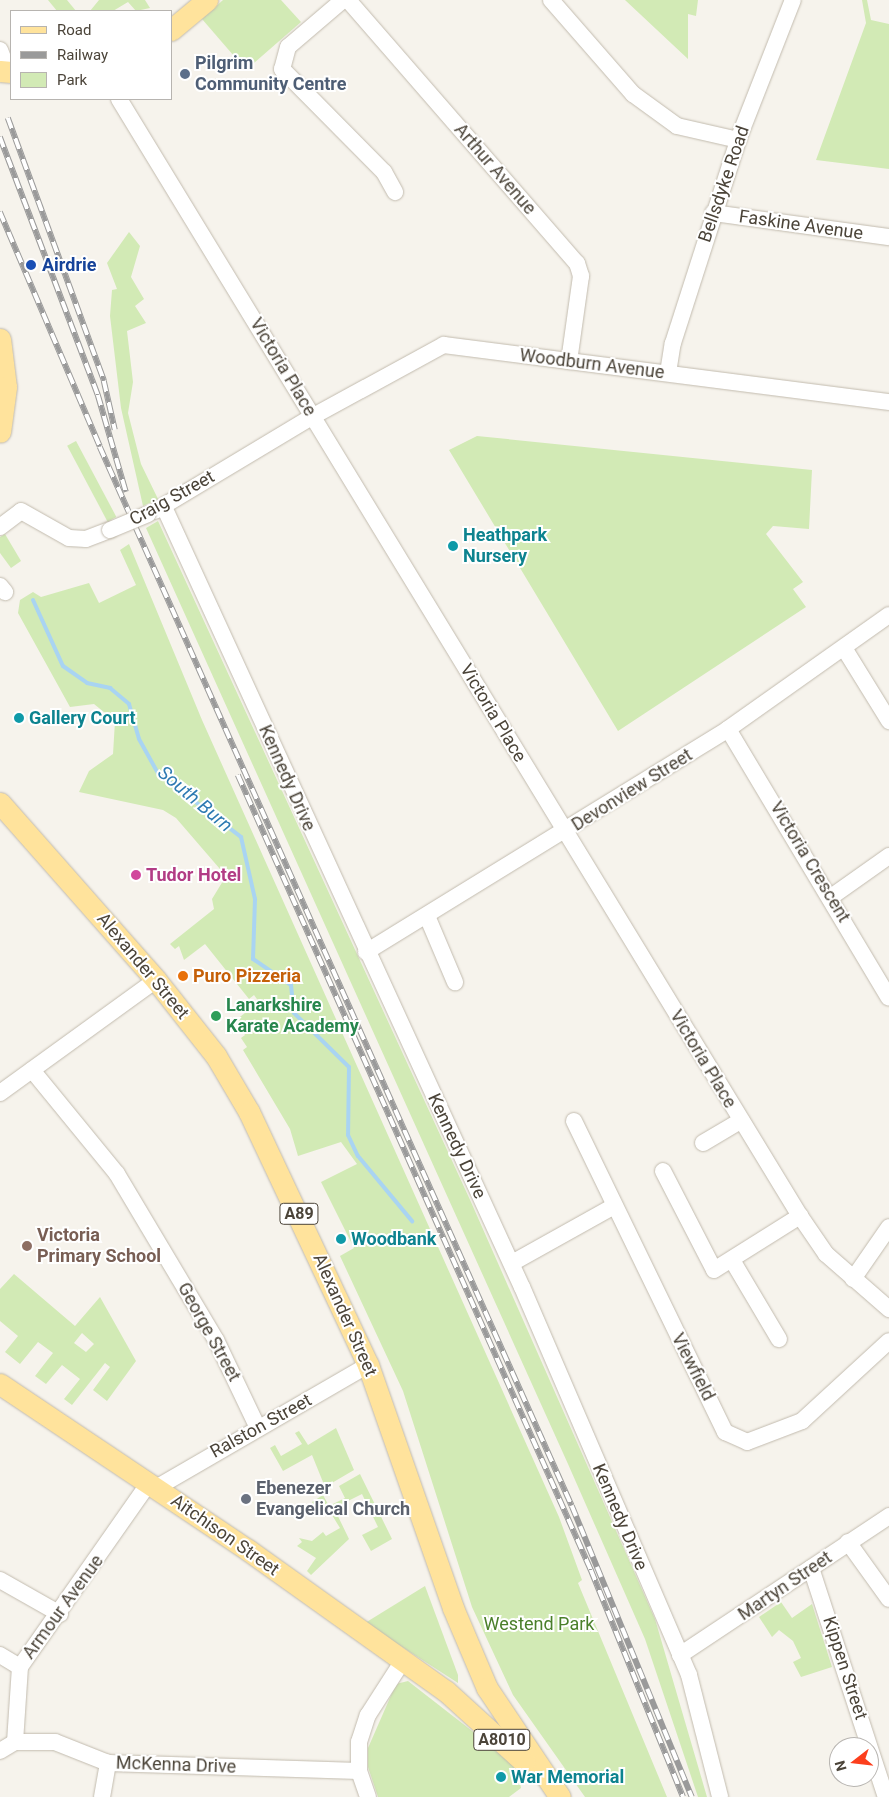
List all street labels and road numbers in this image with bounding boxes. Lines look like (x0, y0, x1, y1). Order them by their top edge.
street label: Arthur Avenue (450, 119, 540, 219)
street label: Bellsdyke Road (694, 123, 754, 245)
street label: Faskine Avenue (738, 206, 864, 244)
street label: Victoria Place (245, 314, 321, 420)
street label: Woodburn Avenue (518, 344, 666, 384)
street label: Craig Street (126, 466, 218, 530)
street label: Victoria Place (455, 660, 531, 766)
street label: Kennedy Drive (254, 722, 320, 834)
street label: Devonview Street (568, 744, 696, 836)
street label: Victoria Crescent (765, 798, 855, 926)
street label: Alexander Street (92, 908, 194, 1024)
street label: Victoria Place (665, 1006, 741, 1112)
street label: Kennedy Drive (423, 1090, 491, 1202)
road number: A89 (279, 1200, 319, 1228)
street label: Alexander Street (308, 1250, 382, 1380)
street label: George Street (173, 1279, 245, 1385)
street label: Viewfield (667, 1330, 719, 1404)
street label: Ralston Street (207, 1389, 315, 1463)
street label: Kennedy Drive (588, 1460, 652, 1574)
street label: Aitchison Street (167, 1490, 283, 1580)
street label: Martyn Street (734, 1547, 836, 1625)
street label: Armour Avenue (18, 1551, 108, 1663)
street label: Kippen Street (818, 1614, 872, 1722)
road number: A8010 (473, 1726, 531, 1754)
street label: McKenna Drive (115, 1752, 237, 1778)

